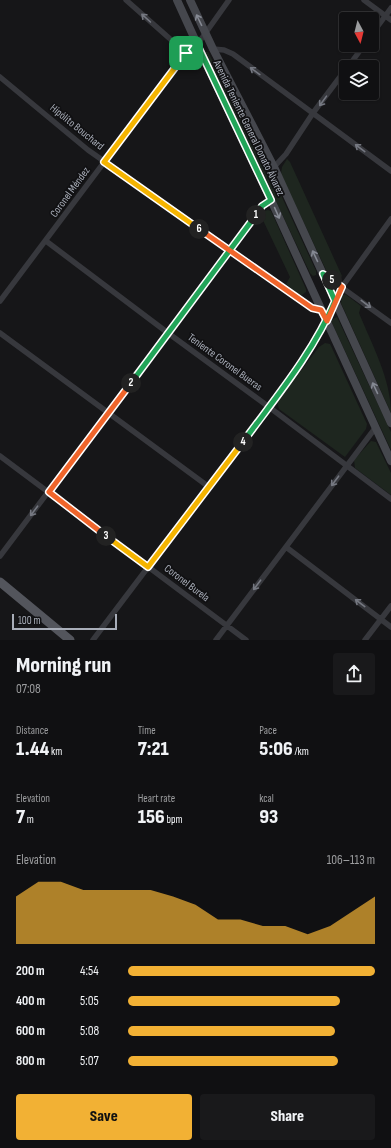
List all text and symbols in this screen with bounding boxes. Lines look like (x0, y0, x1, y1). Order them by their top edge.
north arrow (339, 12, 379, 52)
map controls (339, 12, 379, 100)
one-way arrow (141, 13, 151, 23)
one-way arrow (195, 14, 202, 26)
pin (169, 36, 203, 70)
icon: arrive (175, 42, 197, 64)
street label: Avenida Teniente General Donato Álvarez (210, 57, 288, 198)
button: layers (339, 60, 379, 100)
one-way arrow (250, 67, 261, 75)
one-way arrow (319, 95, 327, 106)
street label: Hipólito Bouchard (47, 101, 107, 153)
one-way arrow (354, 144, 365, 152)
street label: Coronel Méndez (47, 164, 93, 220)
pin: 1 (246, 205, 266, 225)
one-way arrow (274, 206, 281, 218)
text: 1 (254, 208, 258, 221)
pin: 6 (189, 219, 209, 239)
text: 6 (196, 222, 202, 235)
one-way arrow (311, 251, 318, 263)
pin: 5 (322, 270, 342, 290)
text: 5 (330, 273, 334, 286)
one-way arrow (361, 300, 372, 309)
street label: Teniente Coronel Bueras (185, 331, 265, 393)
pin: 2 (121, 373, 141, 393)
text: 2 (129, 376, 133, 389)
one-way arrow (371, 382, 378, 394)
pin: 4 (233, 432, 253, 452)
text: 4 (240, 435, 246, 448)
one-way arrow (331, 475, 340, 486)
one-way arrow (30, 506, 39, 517)
pin: 3 (96, 526, 116, 546)
text: 3 (104, 529, 108, 542)
street label: Coronel Burela (162, 562, 212, 604)
one-way arrow (253, 579, 262, 590)
one-way arrow (355, 599, 366, 607)
scale bar (12, 612, 117, 631)
text: 100 m (18, 614, 40, 627)
text: Morning run (16, 652, 111, 679)
button: share (333, 653, 375, 695)
text: 07:08 (16, 681, 41, 697)
text: Distance (16, 724, 48, 737)
text: Time (138, 724, 156, 737)
text: Pace (259, 724, 277, 737)
text: 1.44 (16, 737, 49, 761)
text: 7:21 (138, 737, 169, 761)
text: 5:06 (259, 737, 293, 761)
text: km (49, 745, 62, 758)
text: /km (293, 745, 309, 758)
text: Elevation (16, 792, 50, 805)
text: Heart rate (138, 792, 175, 805)
text: kcal (259, 792, 274, 805)
text: 7 (16, 805, 25, 829)
text: 156 (138, 805, 165, 829)
text: 93 (259, 805, 278, 829)
text: m (25, 813, 34, 826)
text: bpm (165, 813, 183, 826)
text: Elevation (16, 852, 56, 868)
text: 106–113 m (327, 852, 375, 868)
text: 200 m (16, 963, 45, 979)
text: 4:54 (80, 963, 99, 979)
text: 400 m (16, 993, 45, 1009)
text: 5:05 (80, 993, 99, 1009)
text: 600 m (16, 1023, 45, 1039)
text: 5:08 (80, 1023, 99, 1039)
text: 800 m (16, 1053, 45, 1069)
text: 5:07 (80, 1053, 99, 1069)
button: Save (16, 1094, 192, 1140)
button: Share (200, 1094, 375, 1140)

